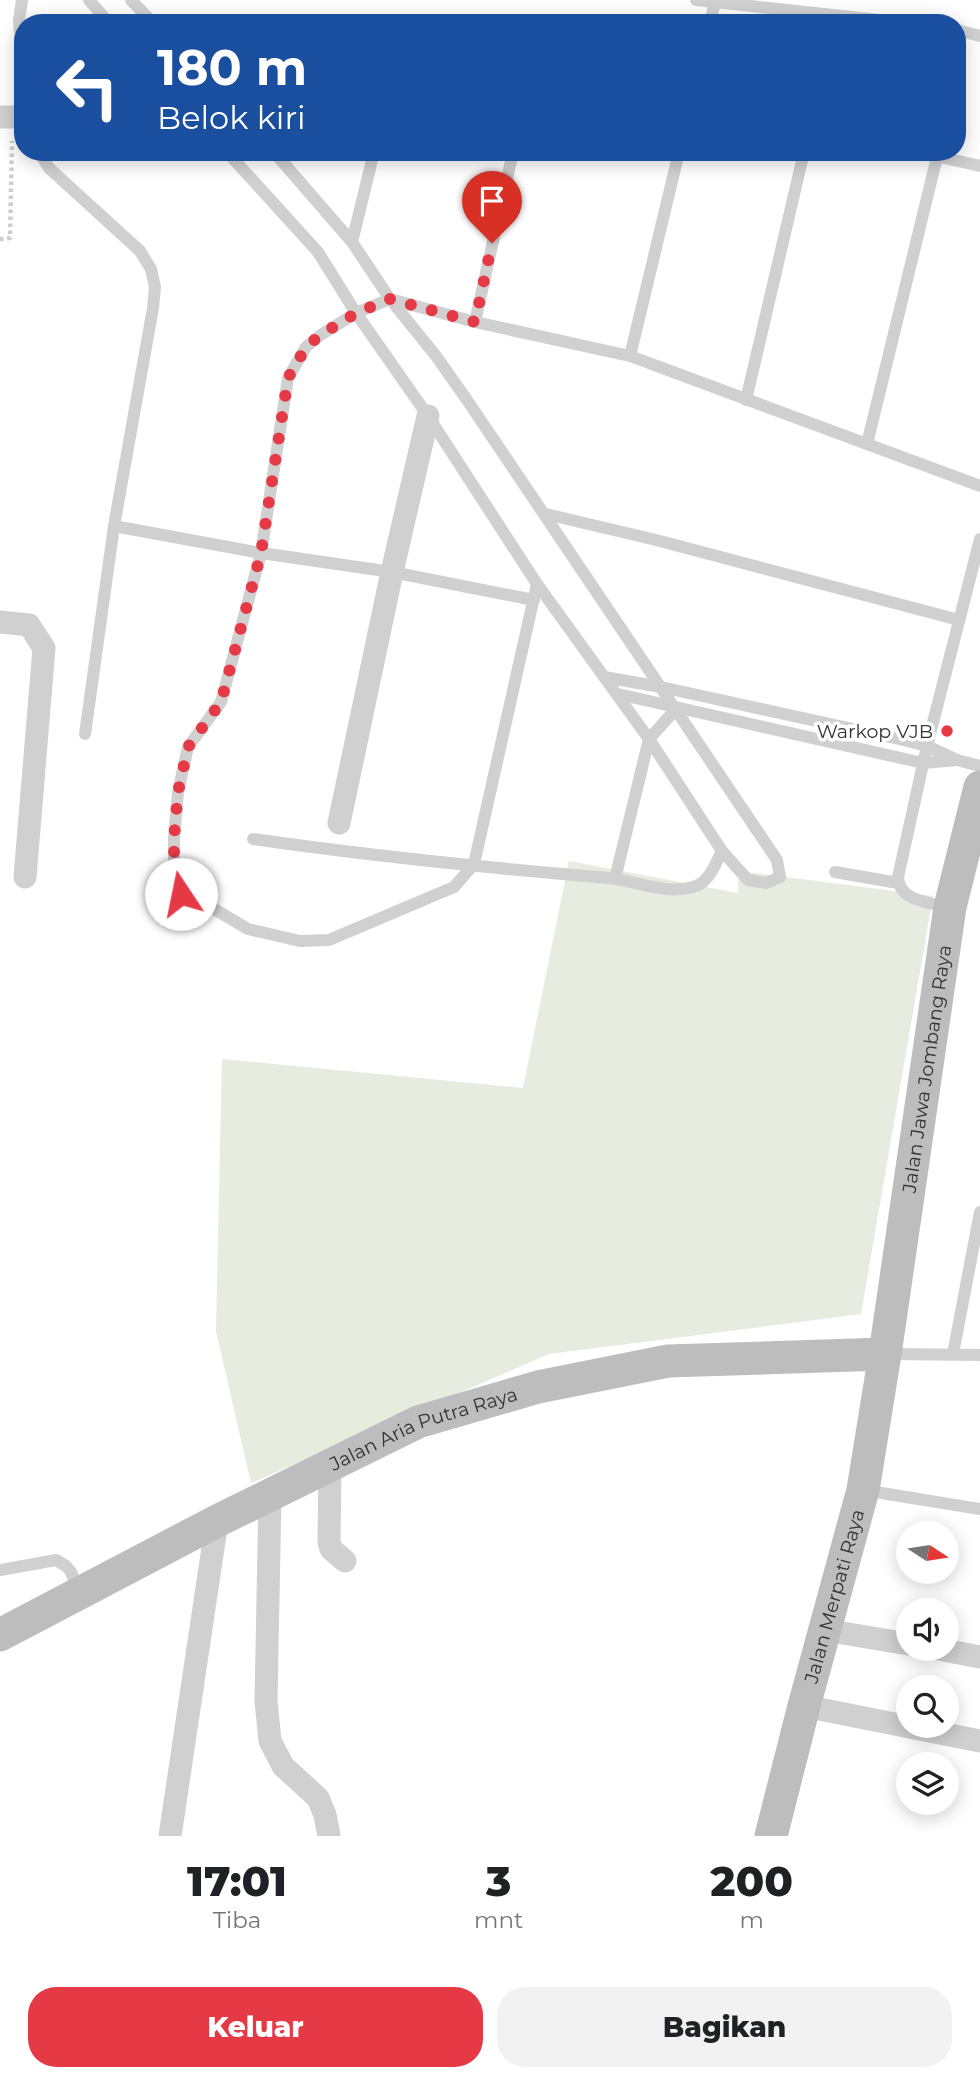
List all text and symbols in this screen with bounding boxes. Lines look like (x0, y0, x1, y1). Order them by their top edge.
text: 180 m (157, 38, 307, 97)
icon: left (42, 42, 133, 133)
text: Belok kiri (157, 98, 306, 137)
pin (462, 171, 522, 243)
icon: arrive (473, 182, 511, 220)
place label: Warkop VJB (817, 720, 933, 743)
marker: Warkop VJB (939, 723, 955, 739)
position arrow (144, 857, 218, 931)
street label: Jalan Jawa Jombang Raya (897, 943, 956, 1195)
street label: Jalan Aria Putra Raya (325, 1382, 520, 1476)
street label: Jalan Merpati Raya (799, 1506, 869, 1687)
north arrow (896, 1521, 959, 1584)
map controls (896, 1521, 959, 1815)
button: sound (896, 1598, 959, 1661)
button: search (896, 1675, 959, 1738)
button: layers (896, 1752, 959, 1815)
text: 17:01 (187, 1855, 287, 1907)
text: 3 (486, 1855, 511, 1907)
text: 200 (710, 1855, 793, 1907)
text: Tiba (213, 1906, 261, 1934)
text: mnt (474, 1906, 523, 1934)
text: m (739, 1906, 764, 1934)
button: Keluar (28, 1987, 483, 2067)
button: Bagikan (497, 1987, 952, 2067)

